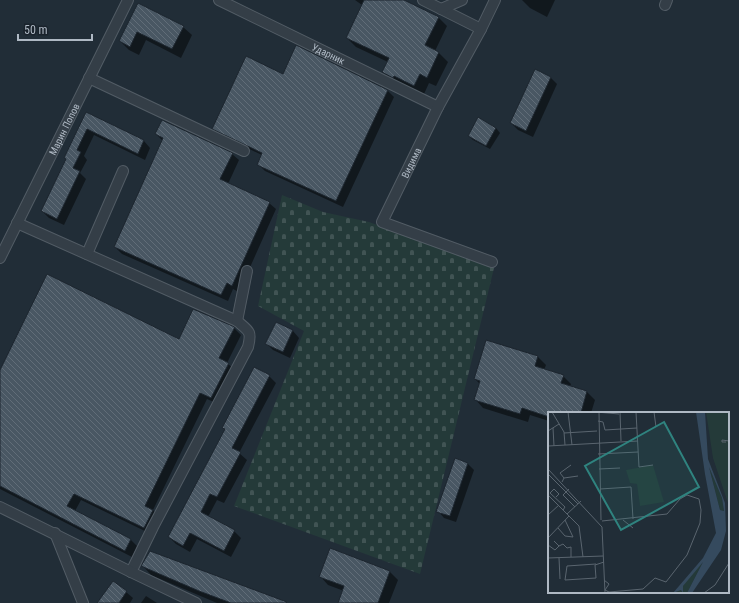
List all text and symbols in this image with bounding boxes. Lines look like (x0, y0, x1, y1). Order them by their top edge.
scale bar (18, 16, 92, 42)
text: 50 m (24, 23, 48, 37)
street label: Ударник (310, 41, 347, 67)
street label: Марин Попов (47, 102, 82, 157)
street label: Видима (399, 146, 423, 180)
inset map (548, 412, 729, 593)

